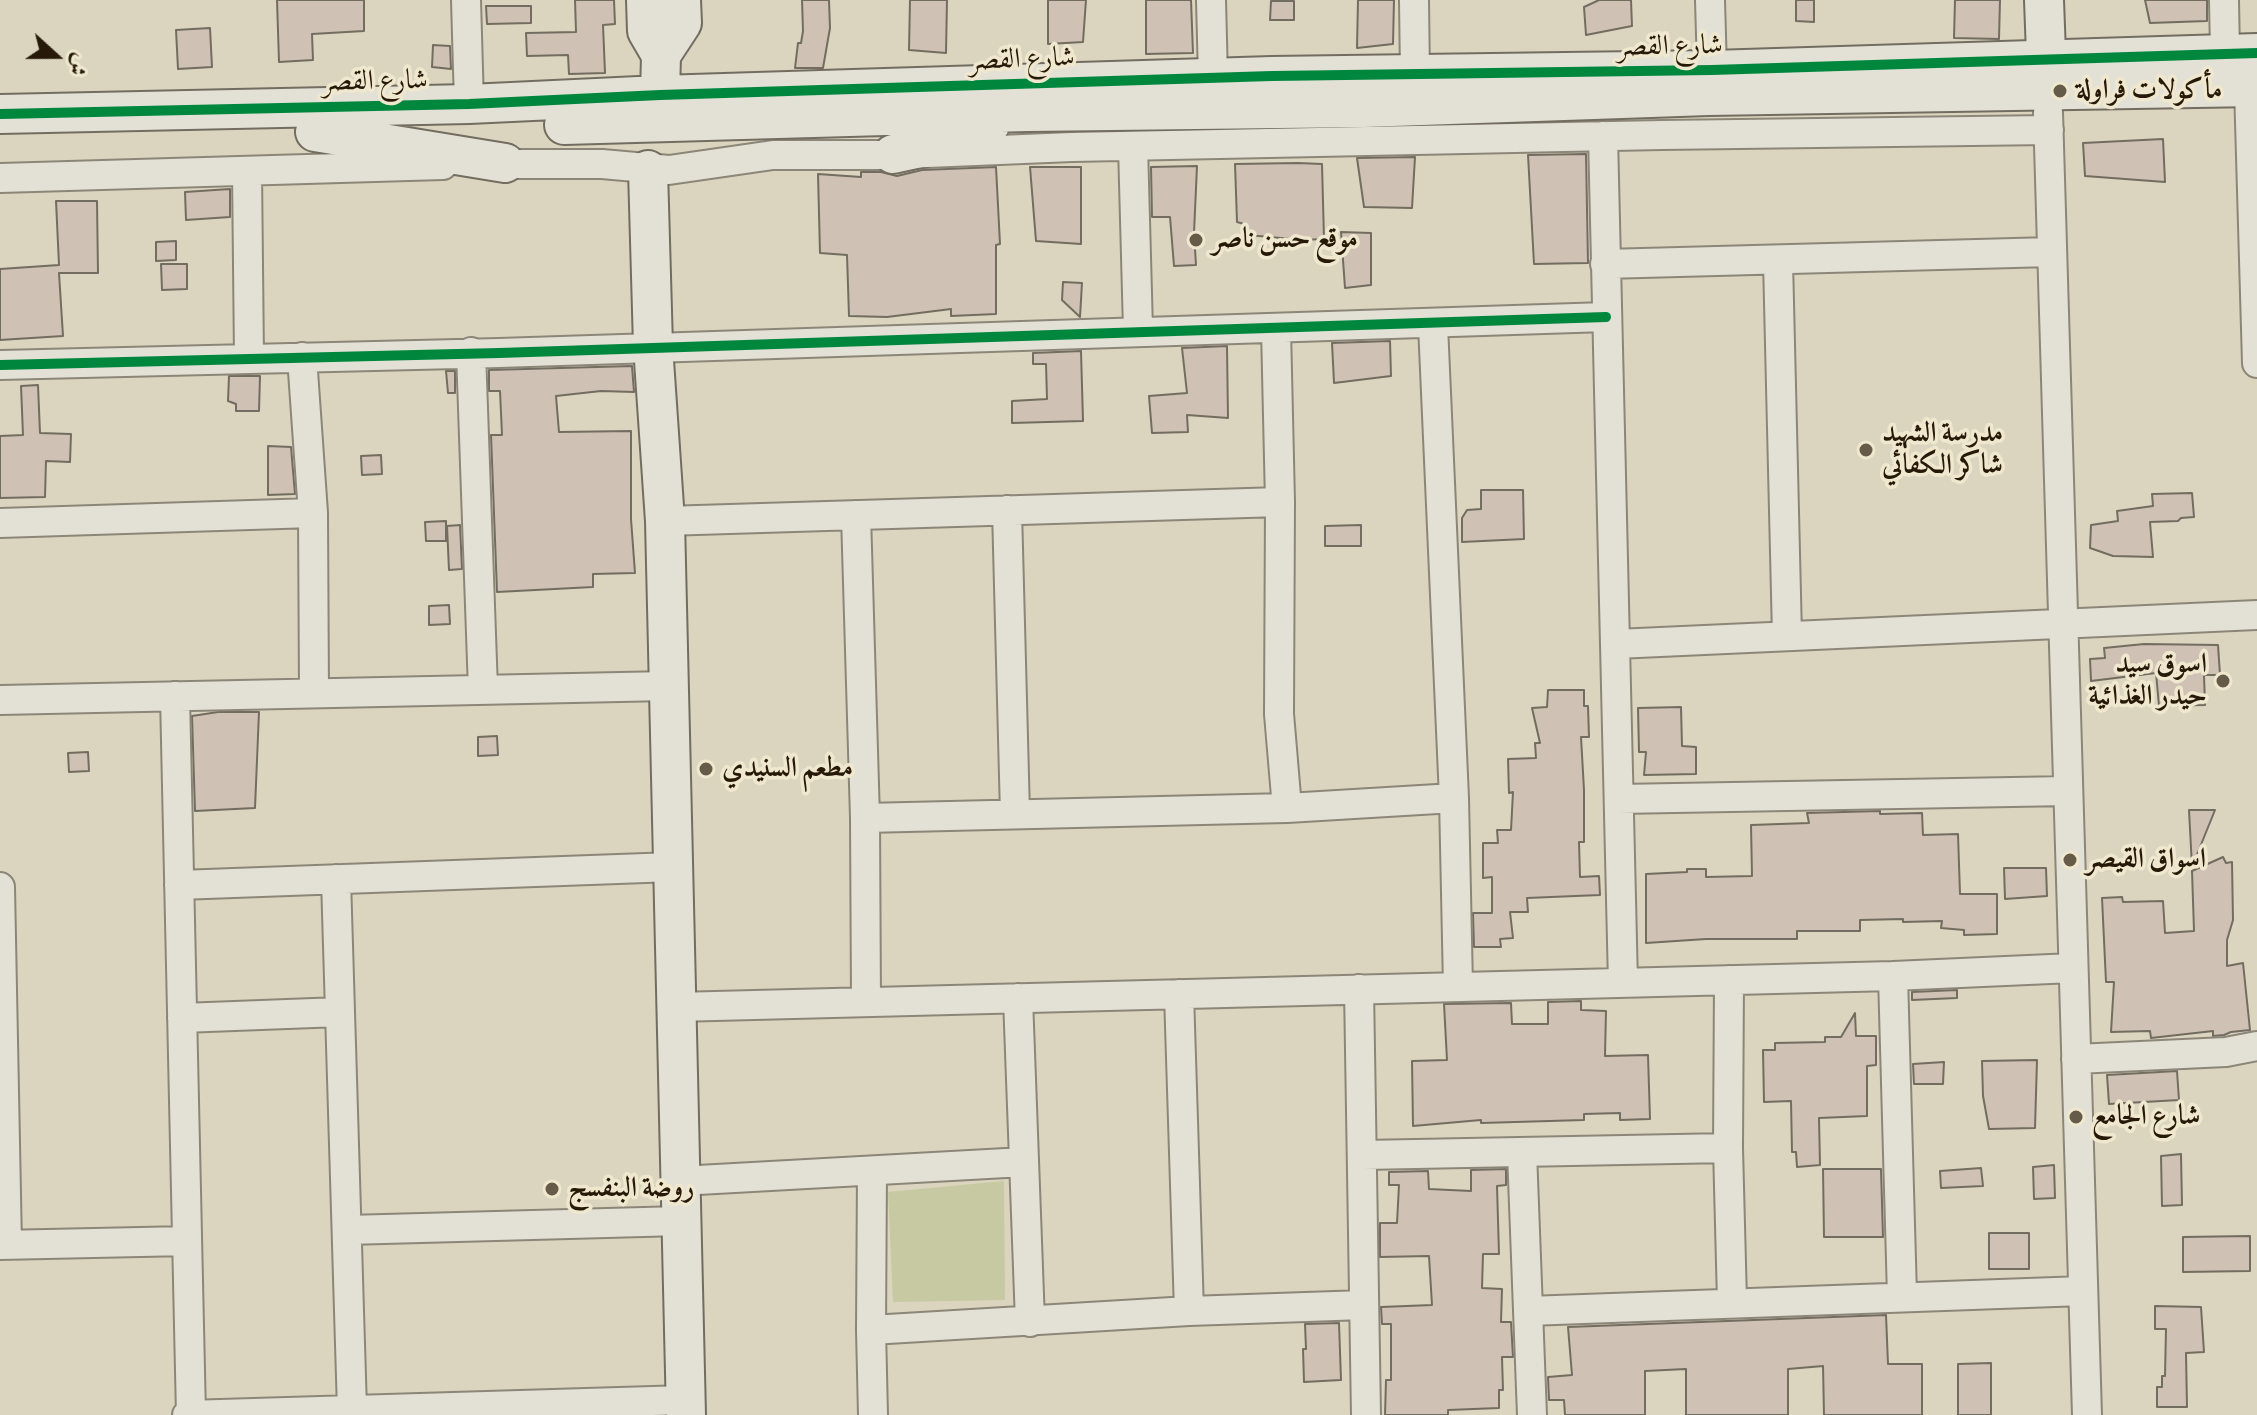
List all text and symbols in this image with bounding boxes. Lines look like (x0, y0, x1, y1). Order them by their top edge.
north arrow (16, 16, 96, 96)
street label: شارع القصر (1617, 29, 1723, 65)
street label: شارع القصر (969, 41, 1075, 79)
text: ش (60, 49, 96, 80)
street label: شارع القصر (322, 64, 428, 100)
place label: مأكولات فراولة (2076, 74, 2222, 108)
marker: مأكولات فراولة (2051, 82, 2069, 100)
place label: موقع حسن ناصر (1212, 223, 1358, 257)
marker: موقع حسن ناصر (1187, 231, 1205, 249)
place label: مدرسة الشهيد شاكر الكفائي (1882, 417, 2003, 483)
marker: مدرسة الشهيد شاكر الكفائي (1857, 441, 1875, 459)
place label: اسوق سيد حيدر الغذائية (2088, 648, 2207, 714)
marker: اسوق سيد حيدر الغذائية (2214, 672, 2232, 690)
place label: مطعم السنيدي (722, 752, 853, 786)
marker: مطعم السنيدي (697, 760, 715, 778)
place label: اسواق القيصر (2086, 843, 2206, 877)
marker: اسواق القيصر (2061, 851, 2079, 869)
place label: شارع الجامع (2092, 1100, 2200, 1134)
marker: شارع الجامع (2067, 1108, 2085, 1126)
place label: روضة البنفسج (568, 1172, 694, 1206)
marker: روضة البنفسج (543, 1180, 561, 1198)

